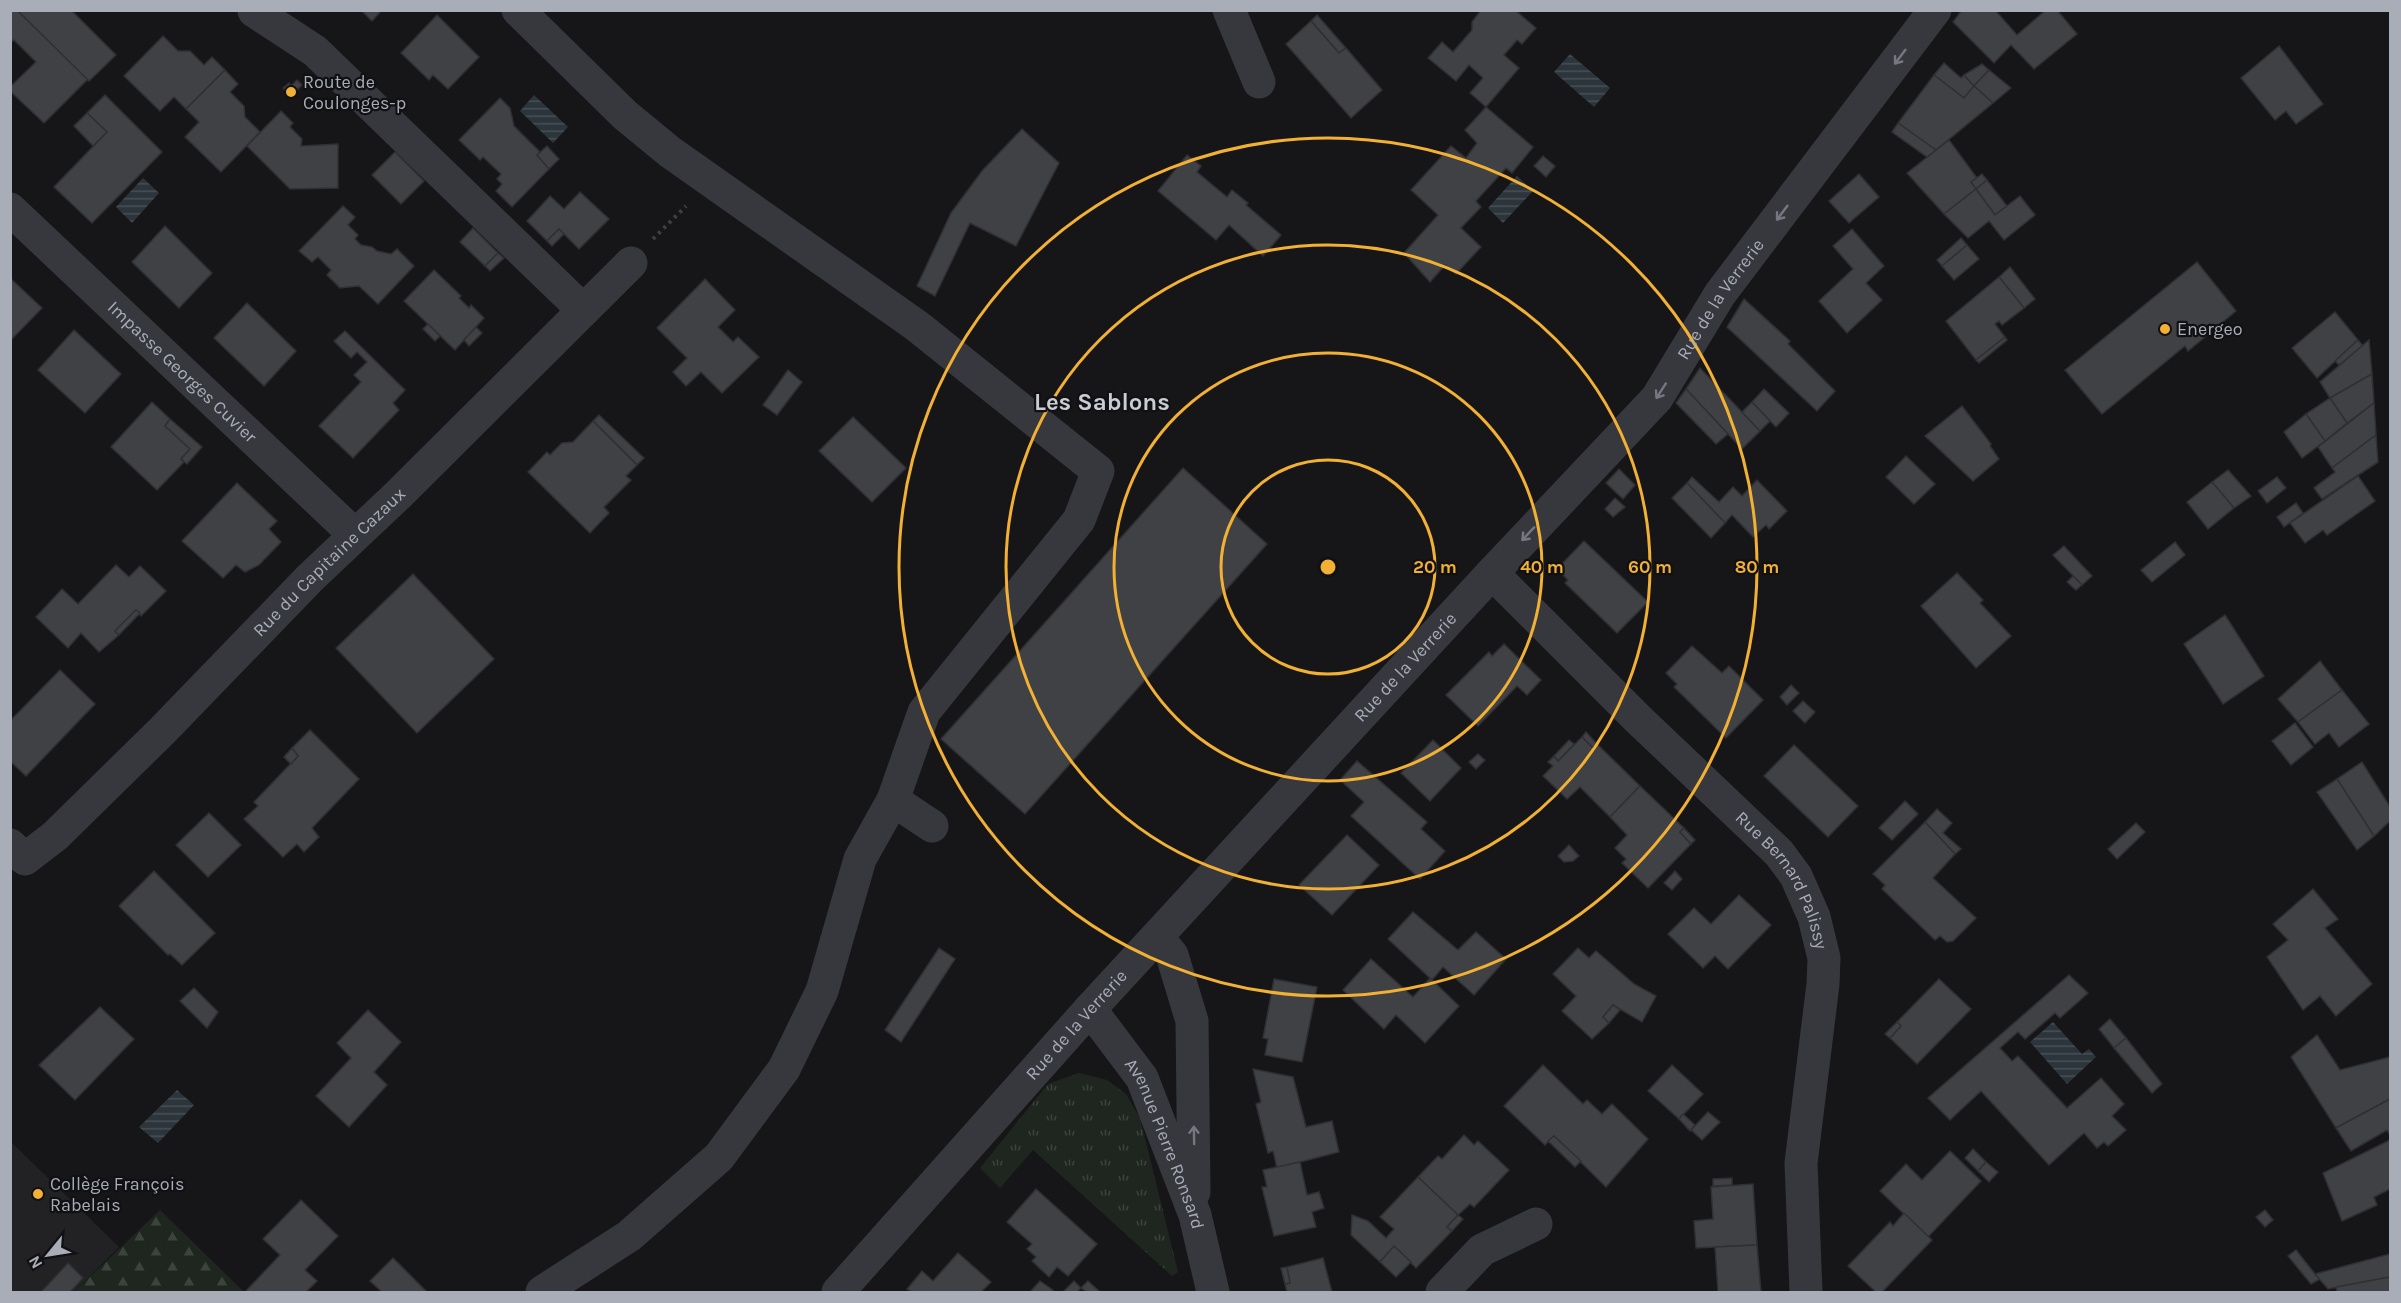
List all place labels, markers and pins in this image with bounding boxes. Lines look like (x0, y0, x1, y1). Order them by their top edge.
place label: Route de Coulonges-p (303, 71, 406, 114)
marker: Route de Coulonges-p (284, 85, 298, 99)
place label: Energeo (2177, 318, 2243, 340)
marker: Energeo (2158, 322, 2172, 336)
centre of rings (1318, 557, 1338, 577)
place label: Collège François Rabelais (50, 1173, 185, 1216)
marker: Collège François Rabelais (31, 1187, 45, 1201)

